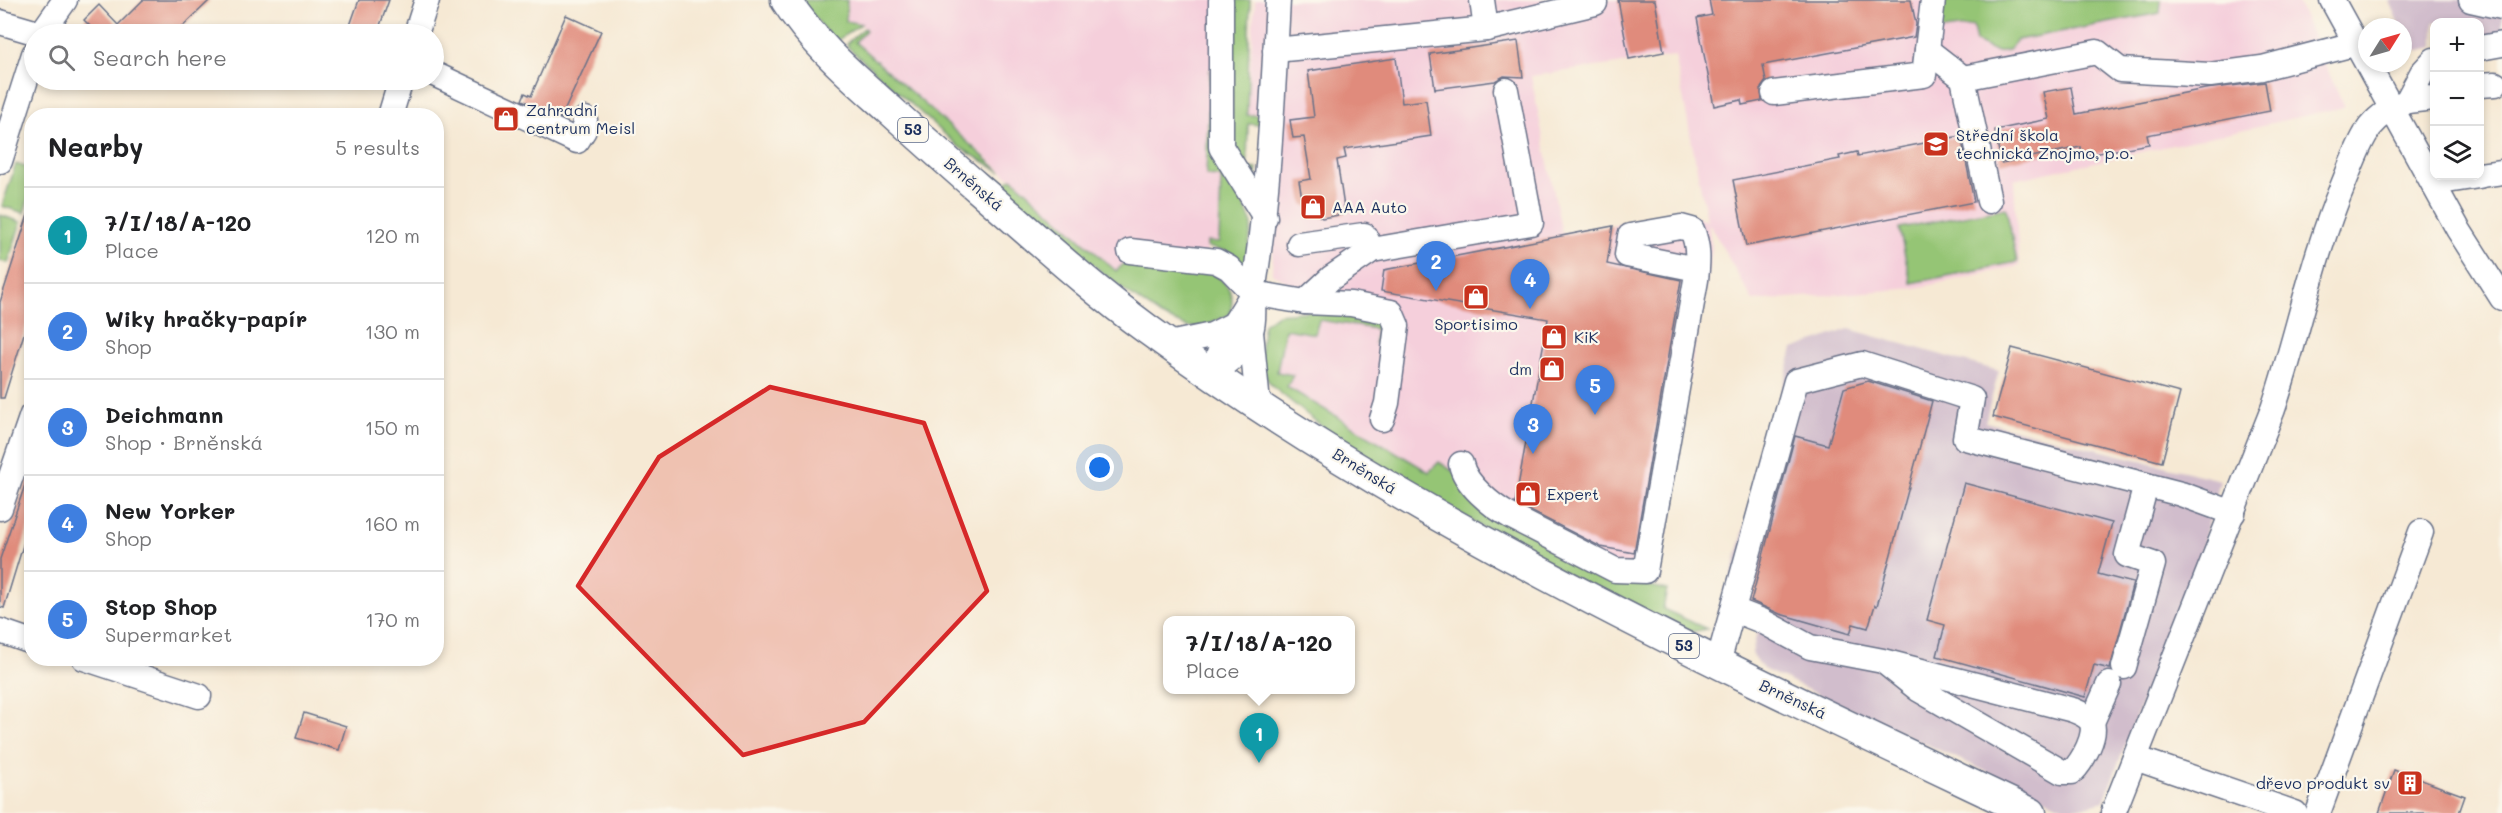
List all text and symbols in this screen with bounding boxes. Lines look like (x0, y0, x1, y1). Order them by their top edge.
north arrow (2358, 18, 2412, 72)
map controls (2430, 18, 2484, 180)
button: + (2430, 18, 2484, 72)
search box (24, 24, 444, 90)
icon: search (45, 41, 78, 74)
text: Search here (93, 43, 227, 72)
button: − (2430, 72, 2484, 126)
place label: Zahradní centrum Meisl (526, 99, 635, 138)
shop icon: Zahradní centrum Meisl (491, 104, 521, 134)
road number: 53 (898, 118, 928, 142)
place label: Střední škola technická Znojmo, p.o. (1956, 124, 2134, 163)
button: layers (2430, 126, 2484, 180)
school or university icon: Střední škola technická Znojmo, p.o. (1921, 129, 1951, 159)
text: Nearby (48, 130, 143, 164)
text: 5 results (335, 134, 420, 160)
street label: Brněnská (940, 152, 1008, 215)
shop icon: AAA Auto (1298, 192, 1328, 222)
place label: AAA Auto (1332, 196, 1407, 217)
text: 7/I/18/A-120 (105, 208, 251, 237)
text: 1 (63, 222, 72, 248)
text: 120 m (365, 222, 420, 248)
text: Place (105, 237, 159, 263)
pin: 2 (1416, 242, 1456, 291)
pin: 4 (1510, 260, 1550, 309)
shop icon: Sportisimo (1461, 282, 1491, 312)
text: Wiky hračky-papír (105, 304, 307, 333)
place label: Sportisimo (1434, 313, 1518, 334)
text: 2 (62, 318, 73, 344)
text: 130 m (365, 318, 420, 344)
shop icon: KiK (1539, 322, 1569, 352)
place label: KiK (1574, 326, 1599, 347)
text: Shop (105, 333, 152, 359)
shop icon: dm (1537, 354, 1567, 384)
place label: dm (1509, 358, 1532, 379)
pin: 5 (1576, 366, 1614, 415)
text: Deichmann (105, 400, 224, 429)
pin: 3 (1514, 404, 1552, 454)
text: 3 (62, 414, 74, 440)
text: 150 m (365, 414, 420, 440)
text: Shop · Brněnská (105, 429, 263, 455)
street label: Brněnská (1329, 443, 1401, 499)
your location (1085, 453, 1114, 482)
shop icon: Expert (1513, 479, 1543, 509)
place label: Expert (1547, 483, 1599, 504)
text: New Yorker (105, 496, 235, 525)
text: 4 (61, 510, 74, 536)
text: 160 m (364, 510, 420, 536)
text: Shop (105, 525, 152, 551)
text: Stop Shop (105, 592, 217, 621)
text: 5 (62, 606, 73, 632)
text: 170 m (365, 606, 420, 632)
popup (1163, 616, 1355, 694)
text: Supermarket (105, 621, 232, 647)
text: 7/I/18/A-120 (1186, 628, 1332, 657)
road number: 53 (1669, 634, 1699, 658)
text: Place (1186, 657, 1240, 683)
street label: Brněnská (1756, 674, 1830, 723)
pin: 1 (1240, 714, 1278, 763)
building icon: dřevo produkt sv (2395, 768, 2425, 798)
place label: dřevo produkt sv (2256, 772, 2390, 793)

